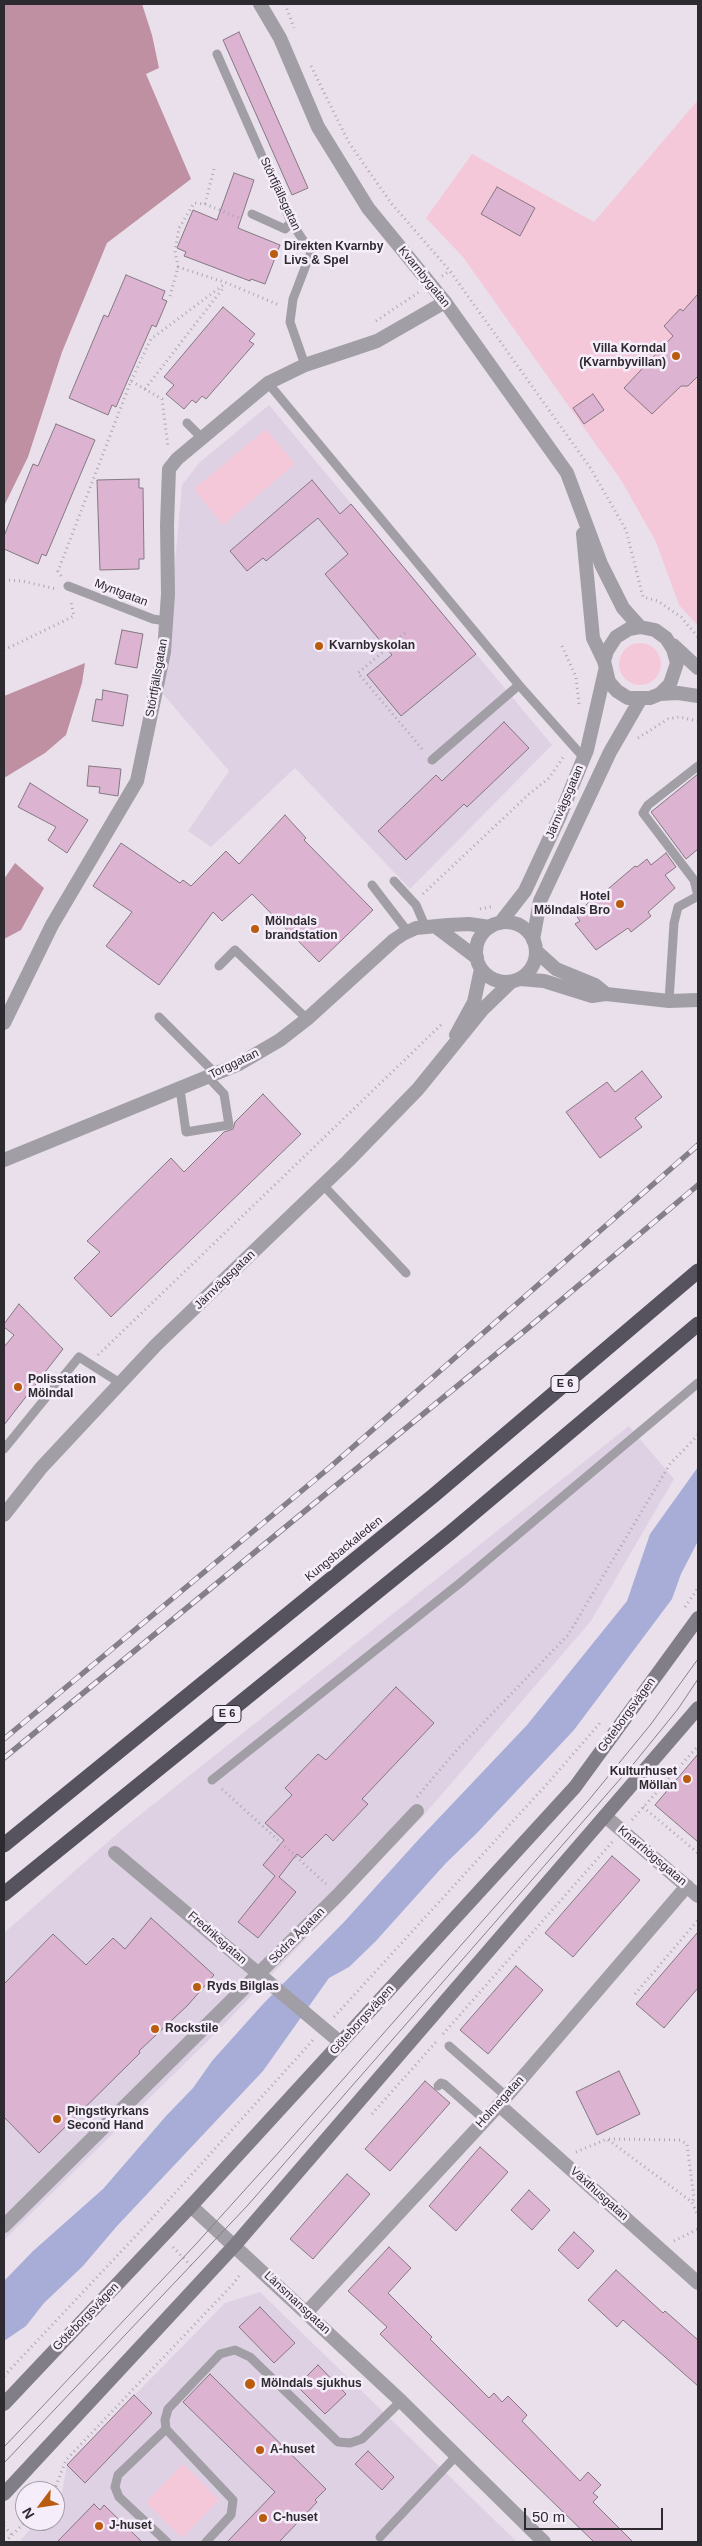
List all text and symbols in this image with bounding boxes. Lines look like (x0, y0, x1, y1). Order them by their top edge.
street label: Störtfjällsgatan (257, 155, 303, 233)
place label: Direkten Kvarnby Livs & Spel (284, 240, 383, 268)
street label: Kvarnbygatan (395, 244, 453, 310)
marker: Direkten Kvarnby Livs & Spel (268, 248, 280, 260)
place label: Villa Korndal (Kvarnbyvillan) (579, 342, 666, 370)
marker: Villa Korndal (Kvarnbyvillan) (670, 350, 682, 362)
street label: Myntgatan (92, 576, 150, 610)
street label: Störtfjällsgatan (143, 638, 171, 718)
place label: Kvarnbyskolan (329, 639, 415, 653)
marker: Kvarnbyskolan (313, 640, 325, 652)
street label: Järnvägsgatan (543, 763, 587, 841)
place label: Hotel Mölndals Bro (534, 890, 610, 918)
marker: Hotel Mölndals Bro (614, 898, 626, 910)
place label: Mölndals brandstation (265, 915, 338, 943)
marker: Mölndals brandstation (249, 923, 261, 935)
street label: Torggatan (207, 1046, 261, 1082)
street label: Järnvägsgatan (192, 1247, 258, 1313)
place label: Polisstation Mölndal (28, 1373, 96, 1401)
road number: E 6 (551, 1376, 579, 1392)
marker: Polisstation Mölndal (12, 1381, 24, 1393)
street label: Kungsbackaleden (302, 1513, 386, 1585)
street label: Göteborgsvägen (595, 1675, 659, 1755)
road number: E 6 (213, 1706, 241, 1722)
place label: Kulturhuset Möllan (610, 1765, 677, 1793)
marker: Kulturhuset Möllan (681, 1773, 693, 1785)
street label: Knarrhögsgatan (615, 1823, 689, 1889)
street label: Södra Ågatan (266, 1905, 328, 1967)
street label: Fredriksgatan (185, 1909, 249, 1967)
place label: Ryds Bilglas (207, 1980, 279, 1994)
marker: Ryds Bilglas (191, 1981, 203, 1993)
street label: Göteborgsvägen (327, 1982, 397, 2058)
place label: Rockstile (165, 2022, 218, 2036)
marker: Rockstile (149, 2023, 161, 2035)
street label: Holmegatan (473, 2073, 527, 2131)
place label: Pingstkyrkans Second Hand (67, 2105, 149, 2133)
marker: Pingstkyrkans Second Hand (51, 2113, 63, 2125)
street label: Växthusgatan (567, 2164, 631, 2224)
street label: Länsmansgatan (261, 2269, 333, 2337)
street label: Göteborgsvägen (50, 2280, 122, 2354)
marker: Mölndals sjukhus (243, 2377, 257, 2391)
place label: Mölndals sjukhus (261, 2377, 362, 2391)
place label: A-huset (270, 2443, 315, 2457)
marker: A-huset (254, 2444, 266, 2456)
north arrow (15, 2481, 65, 2531)
scale bar (527, 2498, 666, 2530)
text: N (19, 2505, 37, 2522)
text: 50 m (532, 2508, 565, 2525)
place label: C-huset (273, 2511, 318, 2525)
marker: C-huset (257, 2512, 269, 2524)
place label: J-huset (109, 2519, 152, 2533)
marker: J-huset (93, 2520, 105, 2532)

